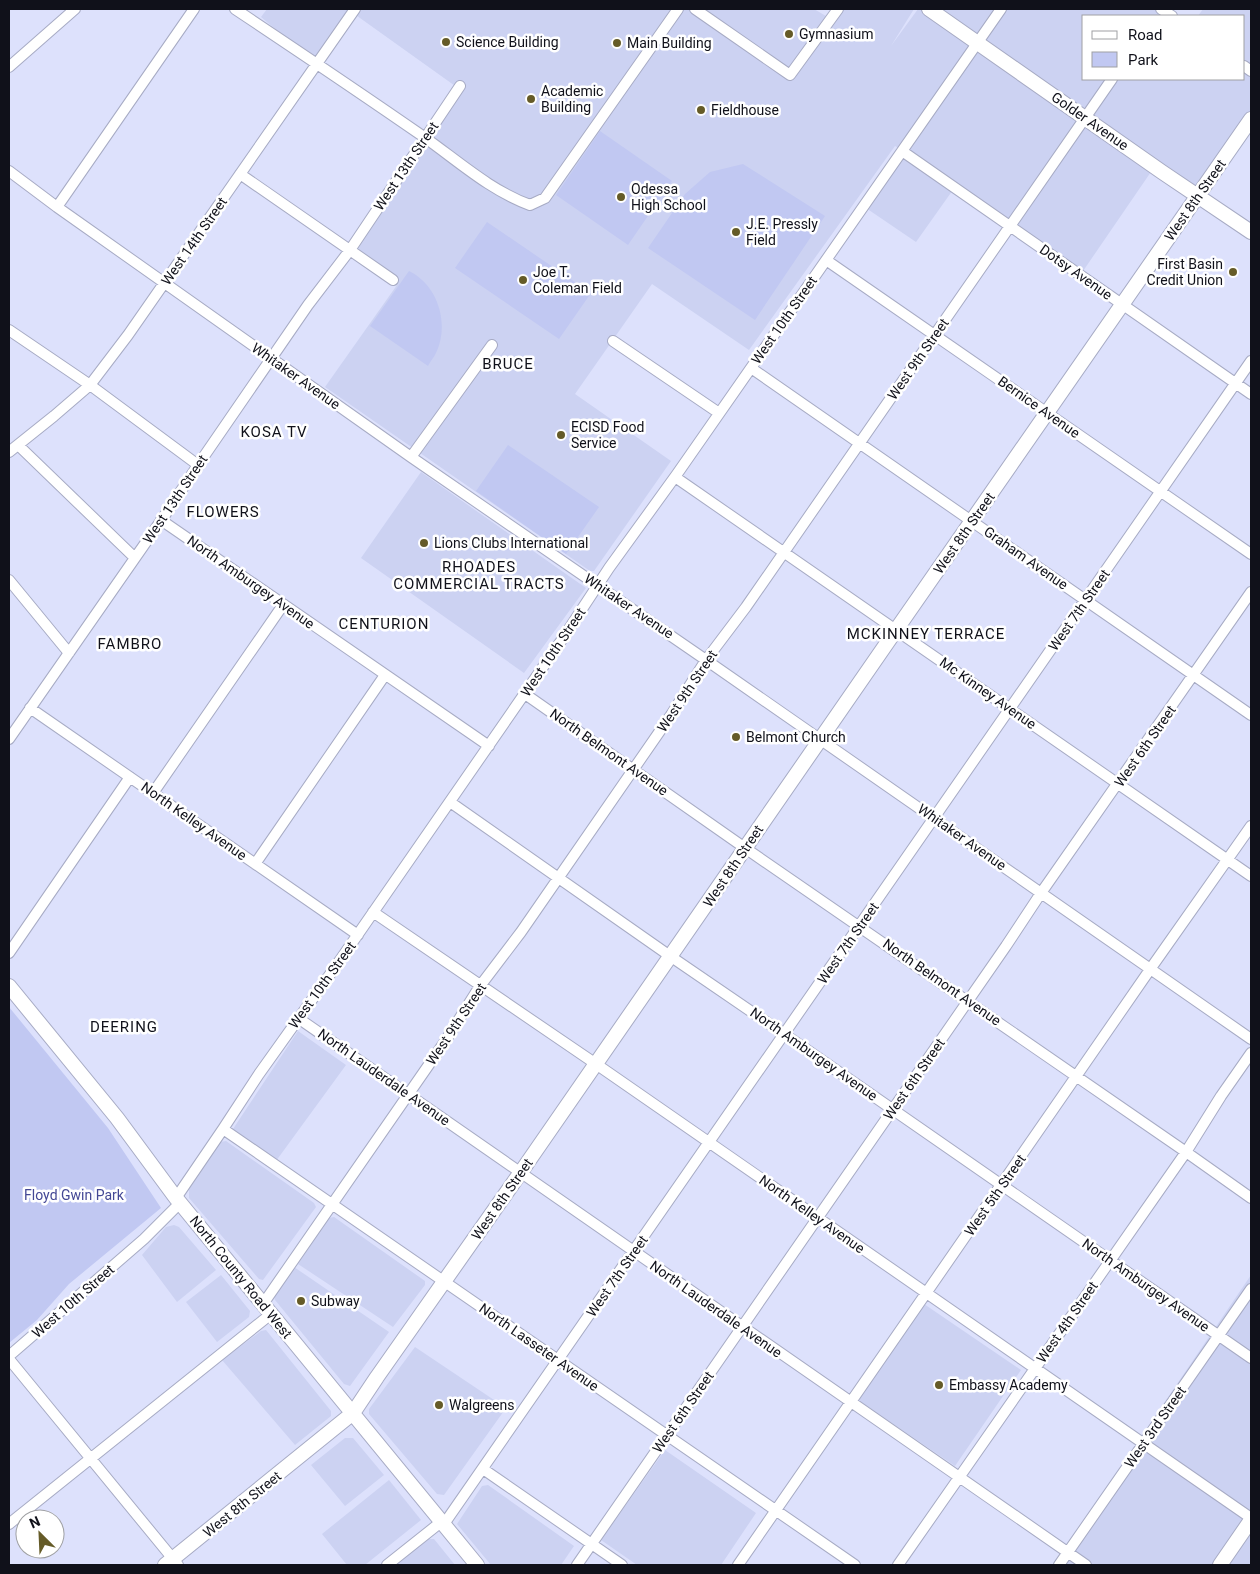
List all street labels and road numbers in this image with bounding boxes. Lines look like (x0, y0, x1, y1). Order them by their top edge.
street label: Golder Avenue (1048, 89, 1132, 153)
street label: West 13th Street (370, 118, 442, 213)
street label: West 8th Street (1161, 156, 1229, 244)
street label: West 14th Street (158, 194, 230, 288)
street label: Dotsy Avenue (1037, 241, 1115, 303)
street label: West 10th Street (748, 273, 820, 367)
street label: West 9th Street (884, 315, 952, 403)
street label: Whitaker Avenue (249, 340, 343, 412)
street label: Bernice Avenue (995, 373, 1083, 441)
street label: West 13th Street (139, 451, 211, 546)
street label: West 8th Street (930, 489, 998, 577)
street label: Graham Avenue (981, 523, 1071, 593)
street label: North Amburgey Avenue (184, 532, 318, 632)
street label: West 7th Street (1045, 566, 1113, 654)
street label: Whitaker Avenue (581, 570, 677, 642)
street label: West 10th Street (517, 604, 589, 699)
street label: West 9th Street (654, 647, 721, 735)
street label: Mc Kinney Avenue (937, 654, 1039, 732)
street label: West 6th Street (1111, 702, 1179, 790)
street label: North Belmont Avenue (547, 705, 671, 799)
street label: North Kelley Avenue (138, 779, 250, 863)
street label: Whitaker Avenue (915, 801, 1009, 873)
street label: West 8th Street (700, 822, 767, 910)
street label: West 7th Street (814, 899, 882, 987)
street label: North Belmont Avenue (880, 935, 1004, 1029)
street label: West 10th Street (285, 938, 359, 1032)
street label: West 9th Street (423, 980, 490, 1068)
street label: North Amburgey Avenue (747, 1004, 881, 1104)
street label: North Lauderdale Avenue (315, 1025, 453, 1129)
street label: West 6th Street (880, 1035, 948, 1123)
street label: West 5th Street (961, 1151, 1029, 1239)
street label: West 8th Street (468, 1155, 536, 1243)
street label: North Kelley Avenue (756, 1172, 868, 1256)
street label: North County Road West (187, 1212, 296, 1342)
street label: West 7th Street (583, 1232, 651, 1320)
street label: North Amburgey Avenue (1079, 1235, 1213, 1335)
street label: North Lauderdale Avenue (647, 1257, 785, 1361)
street label: West 10th Street (29, 1261, 118, 1341)
street label: West 4th Street (1033, 1278, 1101, 1366)
street label: North Lasseter Avenue (476, 1300, 602, 1394)
street label: West 6th Street (649, 1368, 717, 1456)
street label: West 3rd Street (1121, 1383, 1189, 1471)
street label: West 8th Street (200, 1467, 284, 1540)

